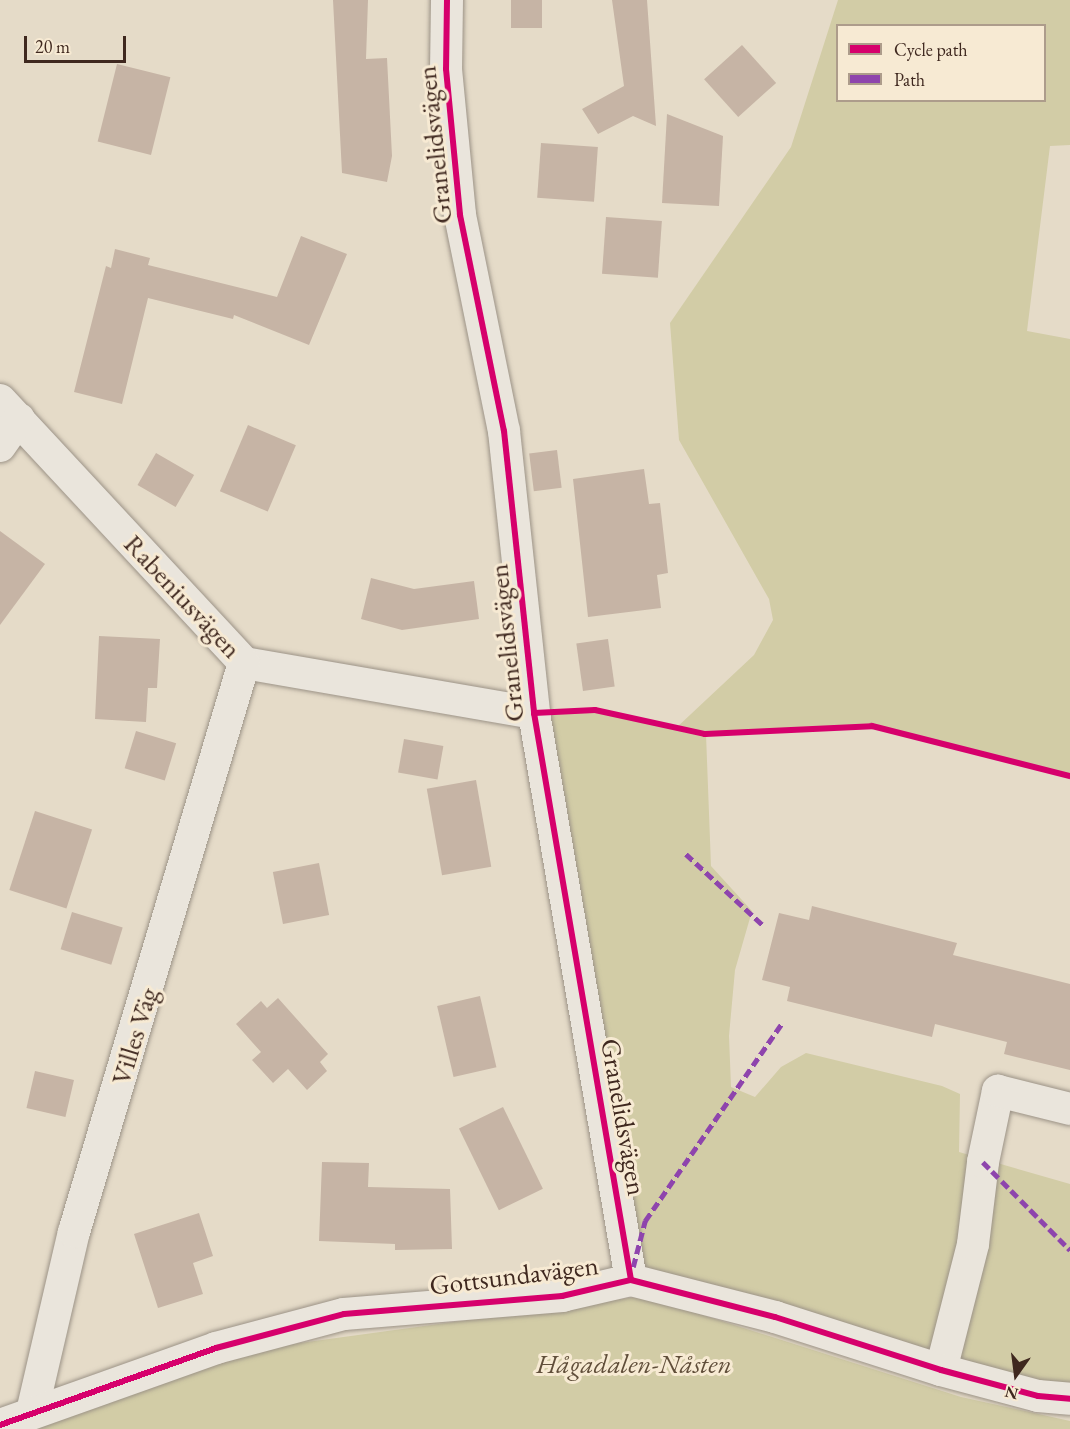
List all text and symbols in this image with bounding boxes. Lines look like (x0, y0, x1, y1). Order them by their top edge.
scale bar (27, 24, 129, 62)
legend (836, 24, 1046, 102)
text: 20 m (35, 35, 70, 58)
text: Cycle path (894, 38, 968, 61)
street label: Granelidsvägen (410, 65, 458, 225)
text: Path (894, 68, 925, 91)
street label: Rabeniusvägen (118, 528, 248, 664)
street label: Granelidsvägen (482, 563, 530, 723)
street label: Villes Väg (104, 984, 164, 1088)
street label: Granelidsvägen (594, 1036, 654, 1198)
street label: Gottsundavägen (428, 1249, 600, 1301)
north arrow (986, 1345, 1046, 1405)
park label: Hågadalen-Nåsten (536, 1348, 732, 1380)
text: N (1003, 1381, 1020, 1405)

